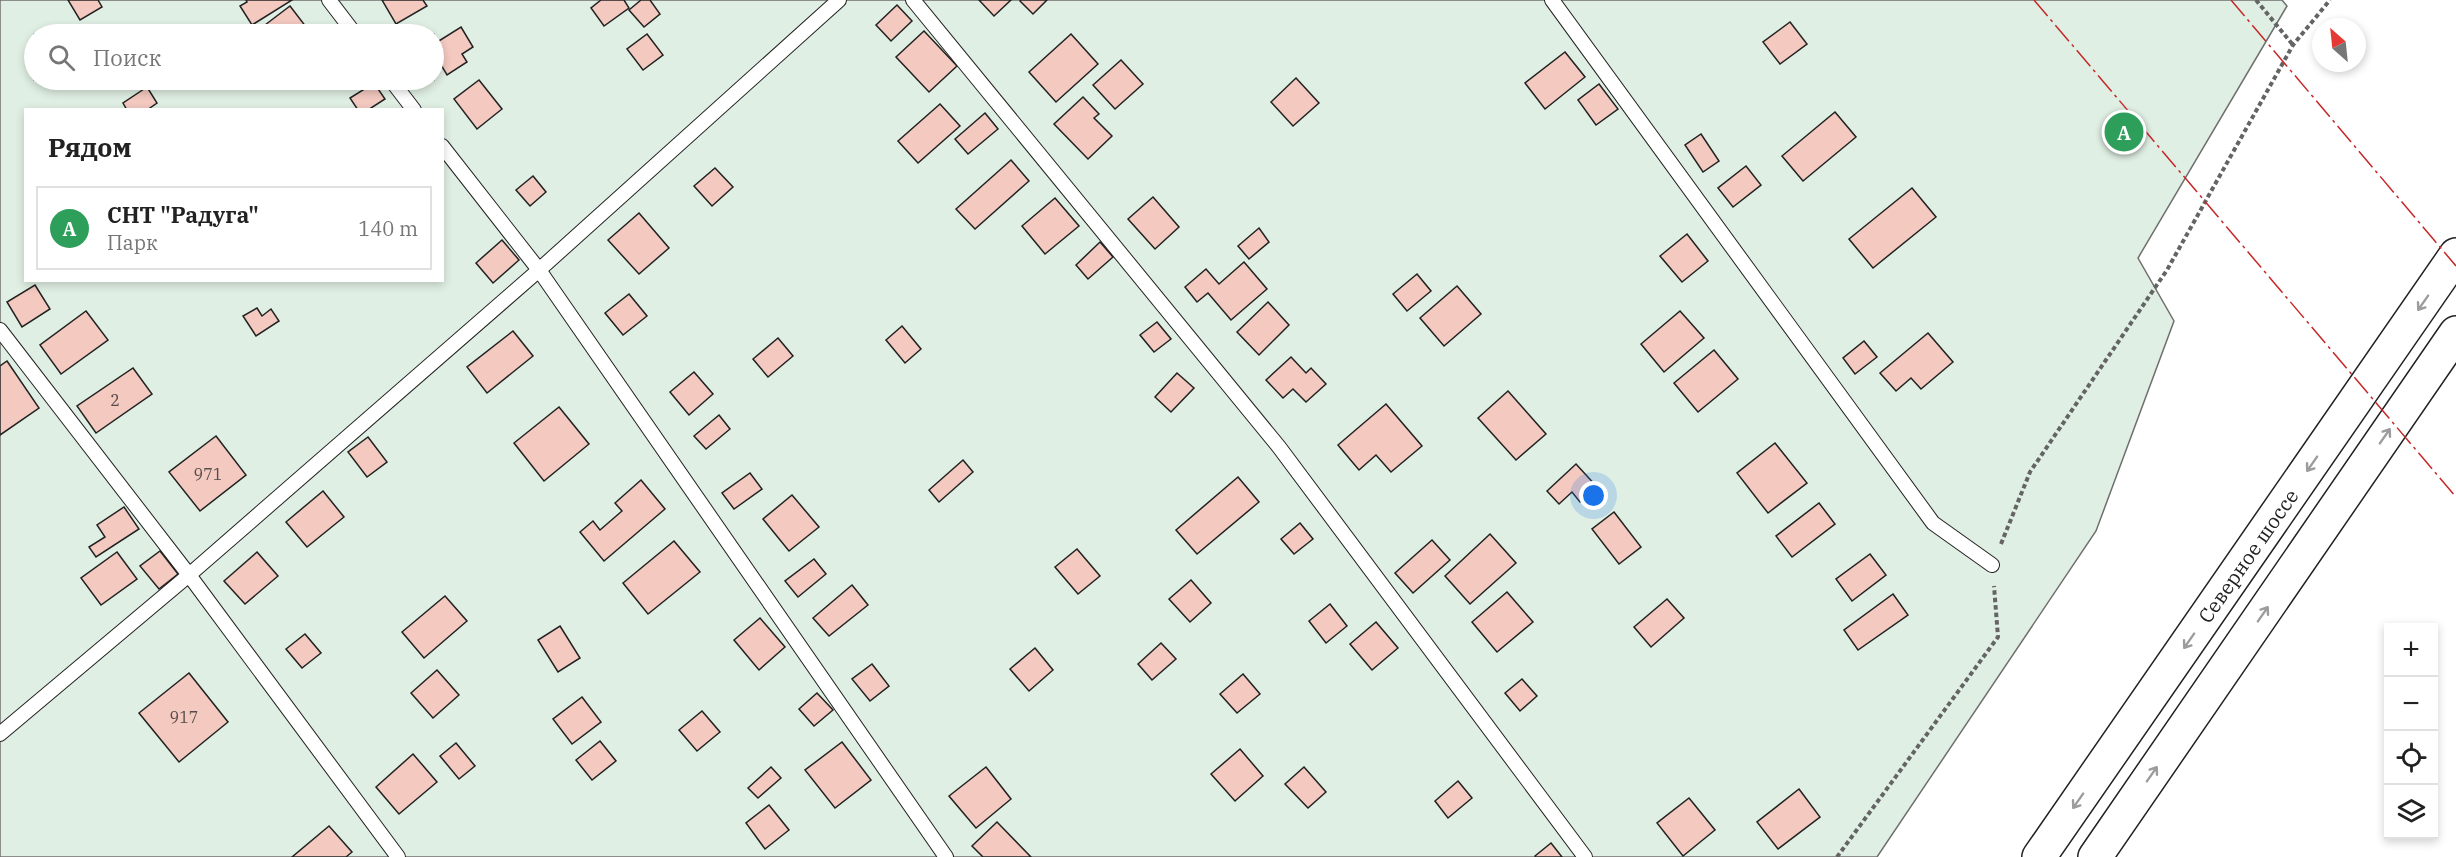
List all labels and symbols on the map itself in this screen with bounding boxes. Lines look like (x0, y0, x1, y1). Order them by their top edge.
north arrow (2312, 18, 2366, 72)
pin: A (2104, 110, 2144, 154)
one-way arrow (2417, 295, 2429, 311)
house number: 2 (110, 390, 120, 410)
one-way arrow (2379, 428, 2391, 444)
one-way arrow (2306, 455, 2318, 471)
house number: 971 (194, 464, 222, 484)
your location (1579, 481, 1608, 510)
street label: Северное шоссе (2192, 484, 2304, 628)
one-way arrow (2257, 606, 2269, 622)
one-way arrow (2183, 633, 2195, 649)
house number: 917 (170, 707, 198, 727)
one-way arrow (2146, 767, 2158, 783)
one-way arrow (2072, 793, 2084, 809)

